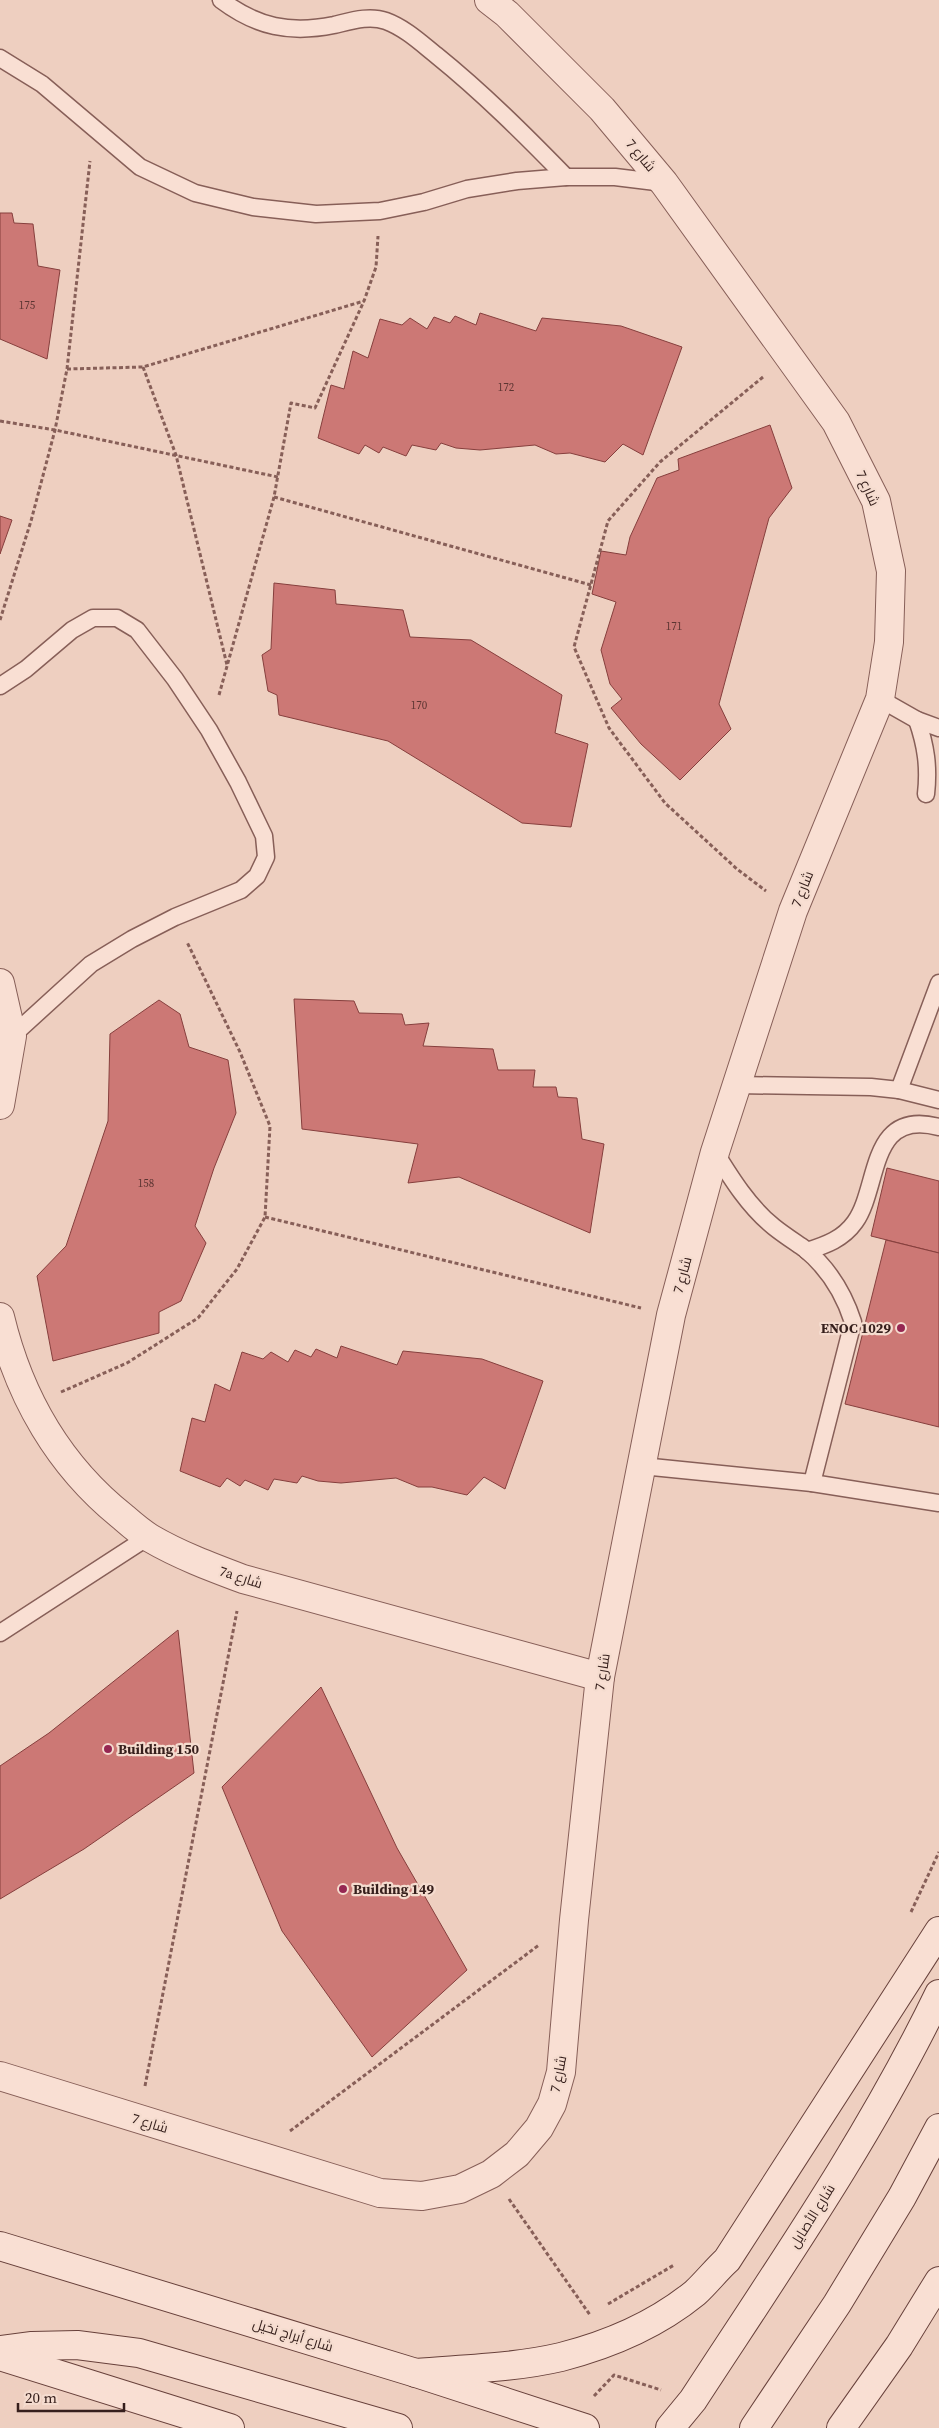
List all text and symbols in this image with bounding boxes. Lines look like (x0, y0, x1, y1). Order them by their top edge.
street label: شارع 7 (621, 134, 661, 176)
house number: 175 (19, 298, 36, 313)
house number: 172 (498, 380, 515, 395)
street label: شارع 7 (851, 467, 885, 509)
house number: 171 (666, 619, 682, 634)
house number: 170 (411, 698, 428, 713)
street label: شارع 7 (786, 868, 818, 910)
house number: 158 (138, 1176, 154, 1191)
street label: شارع 7 (668, 1254, 696, 1296)
place label: ENOC 1029 (821, 1318, 891, 1338)
marker: ENOC 1029 (895, 1322, 907, 1334)
street label: 7a شارع (217, 1561, 265, 1593)
street label: شارع 7 (589, 1652, 615, 1692)
place label: Building 150 (118, 1739, 200, 1759)
marker: Building 150 (102, 1743, 114, 1755)
place label: Building 149 (353, 1879, 435, 1899)
marker: Building 149 (337, 1883, 349, 1895)
street label: شارع 7 (545, 2054, 571, 2094)
street label: شارع 7 (129, 2108, 171, 2138)
street label: شارع الأصايل (784, 2180, 840, 2252)
street label: شارع أبراج نخيل (250, 2313, 336, 2357)
scale bar (18, 2380, 124, 2412)
text: 20 m (25, 2387, 57, 2408)

